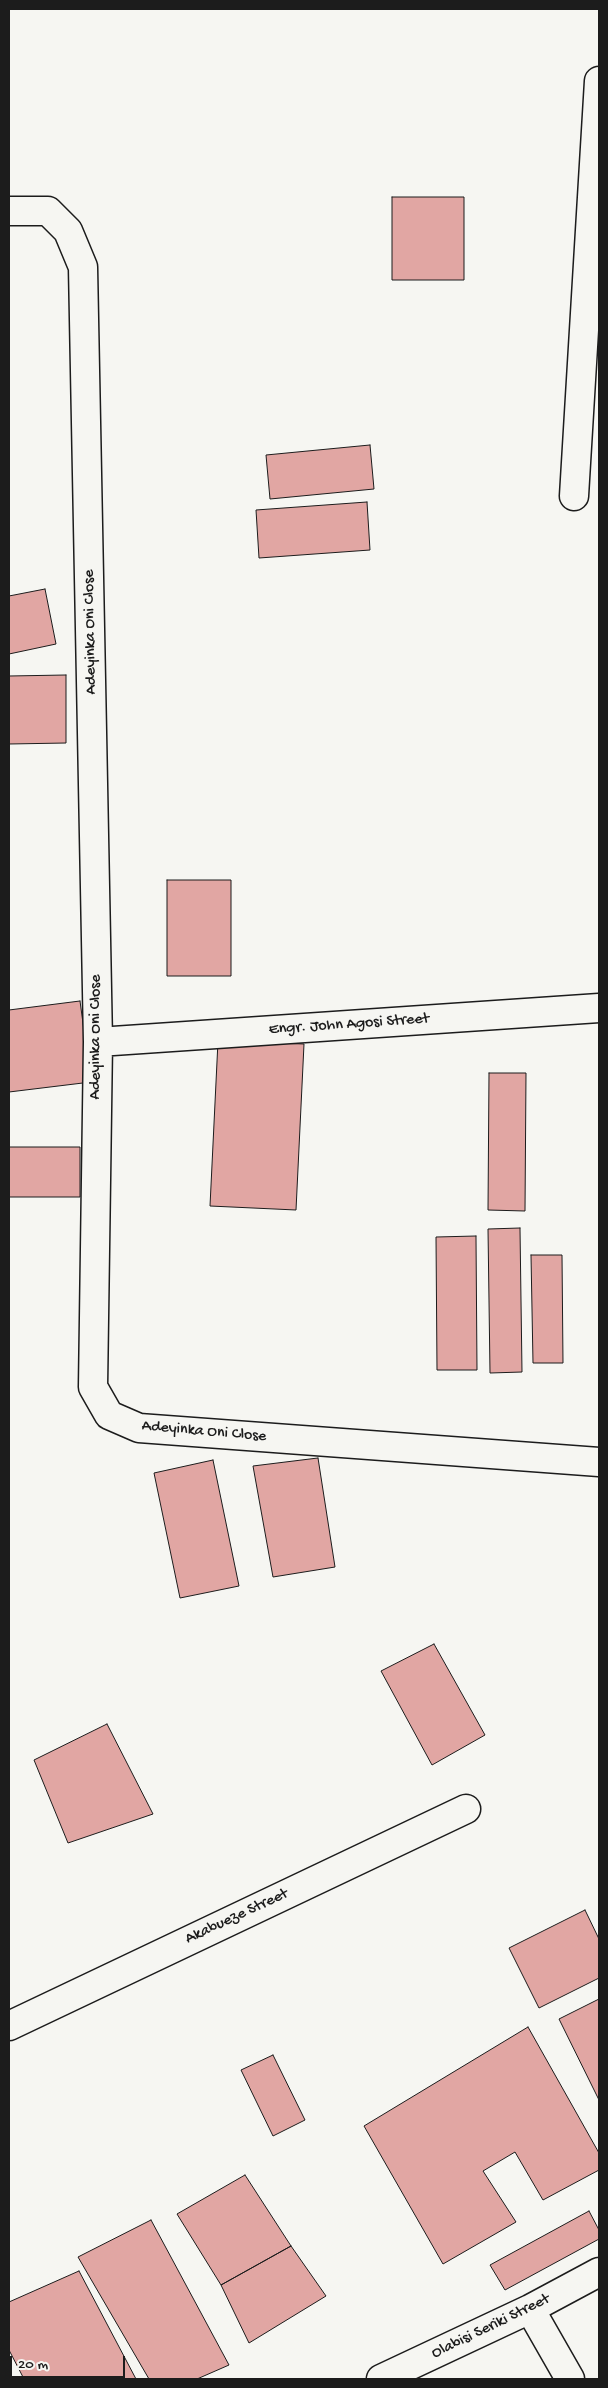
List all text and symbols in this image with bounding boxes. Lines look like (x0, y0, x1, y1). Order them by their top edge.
street label: Adeyinka Oni Close (80, 569, 102, 695)
street label: Adeyinka Oni Close (87, 975, 107, 1099)
street label: Engr. John Agosi Street (268, 1010, 430, 1040)
street label: Adeyinka Oni Close (141, 1417, 267, 1447)
street label: Akabueze Street (182, 1885, 292, 1949)
street label: Olabisi Seriki Street (429, 2290, 553, 2364)
scale bar (12, 2346, 128, 2378)
text: 20 m (18, 2356, 48, 2374)

